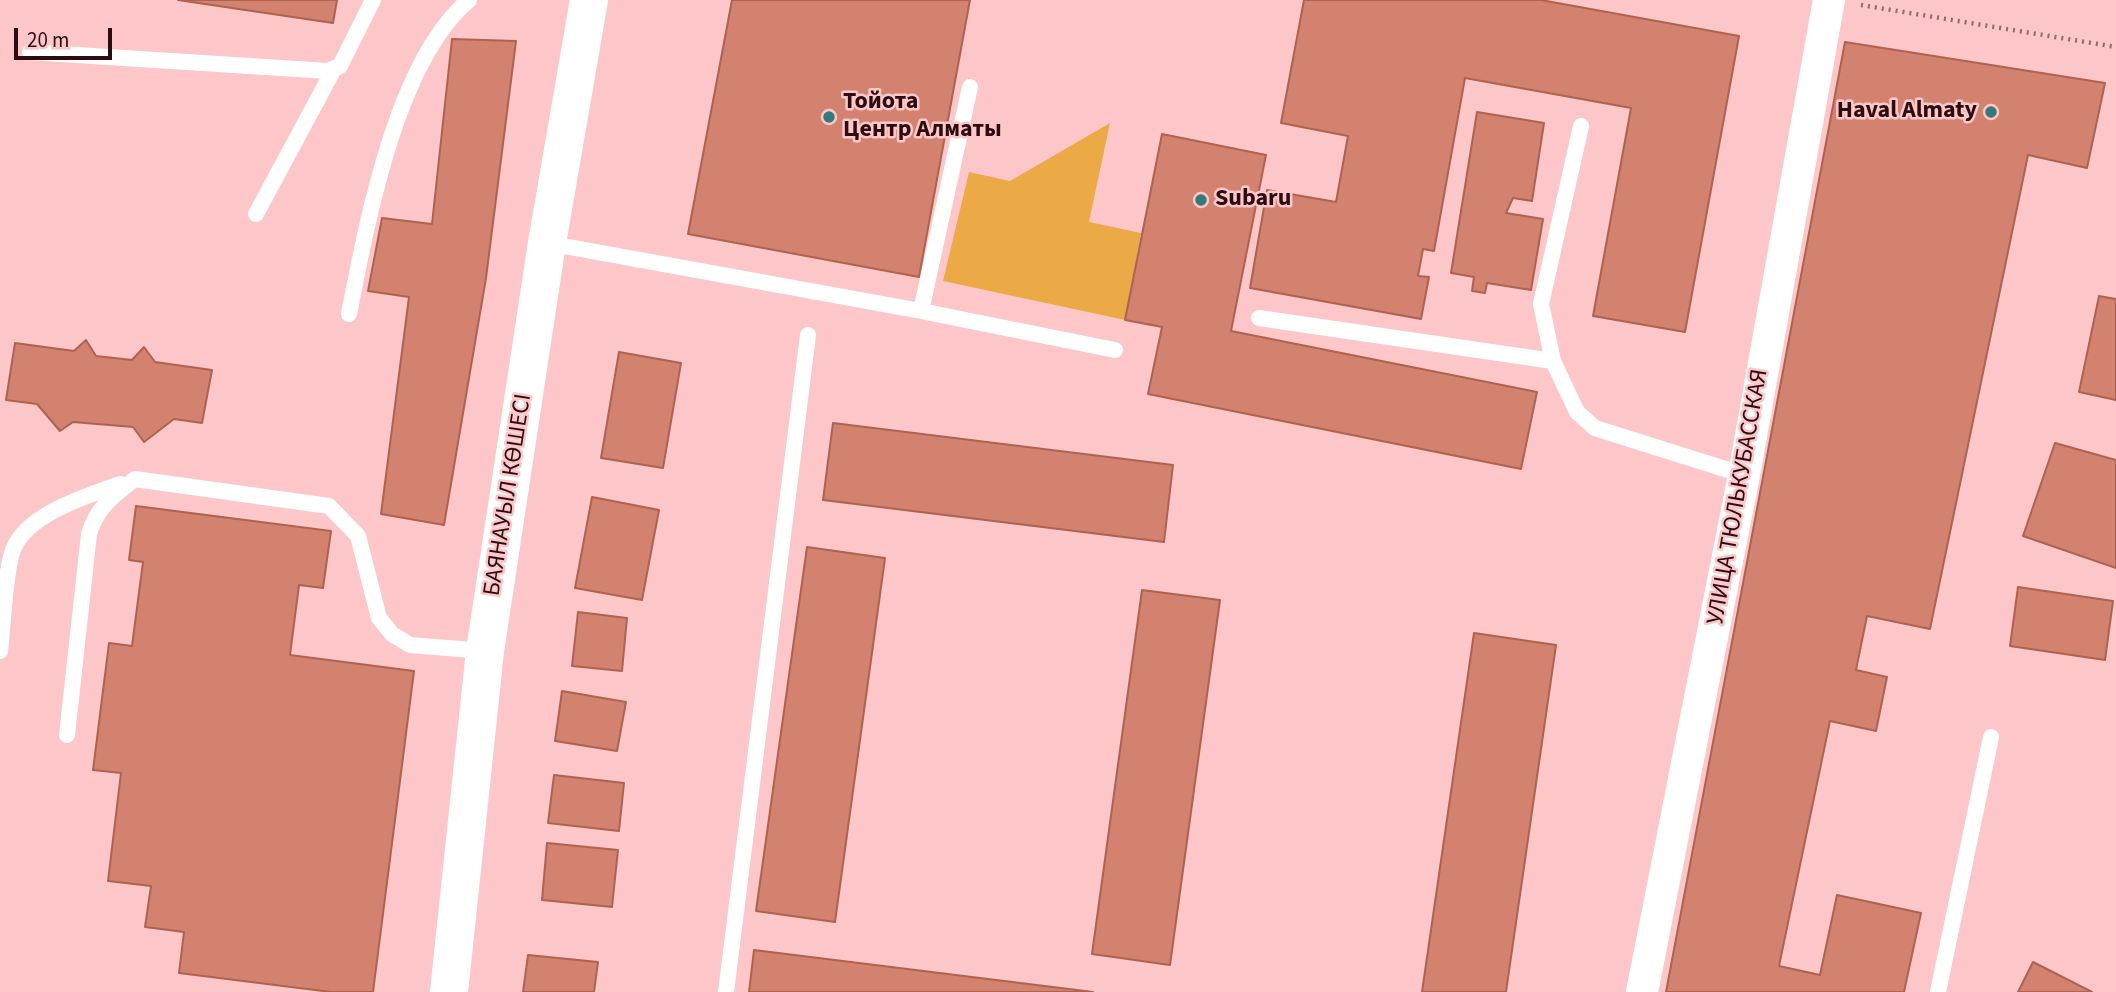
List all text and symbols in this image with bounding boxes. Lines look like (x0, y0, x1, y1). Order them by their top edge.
scale bar (18, 14, 116, 58)
text: 20 m (27, 25, 69, 55)
place label: Тойота Центр Алматы (843, 89, 1002, 145)
place label: Haval Almaty (1837, 98, 1977, 126)
marker: Haval Almaty (1983, 104, 1999, 120)
marker: Тойота Центр Алматы (821, 109, 837, 125)
place label: Subaru (1215, 186, 1291, 214)
marker: Subaru (1193, 192, 1209, 208)
street label: УЛИЦА ТЮЛЬКУБАССКАЯ (1702, 367, 1776, 627)
street label: БАЯНАУЫЛ КӨШЕСІ (479, 392, 539, 598)

